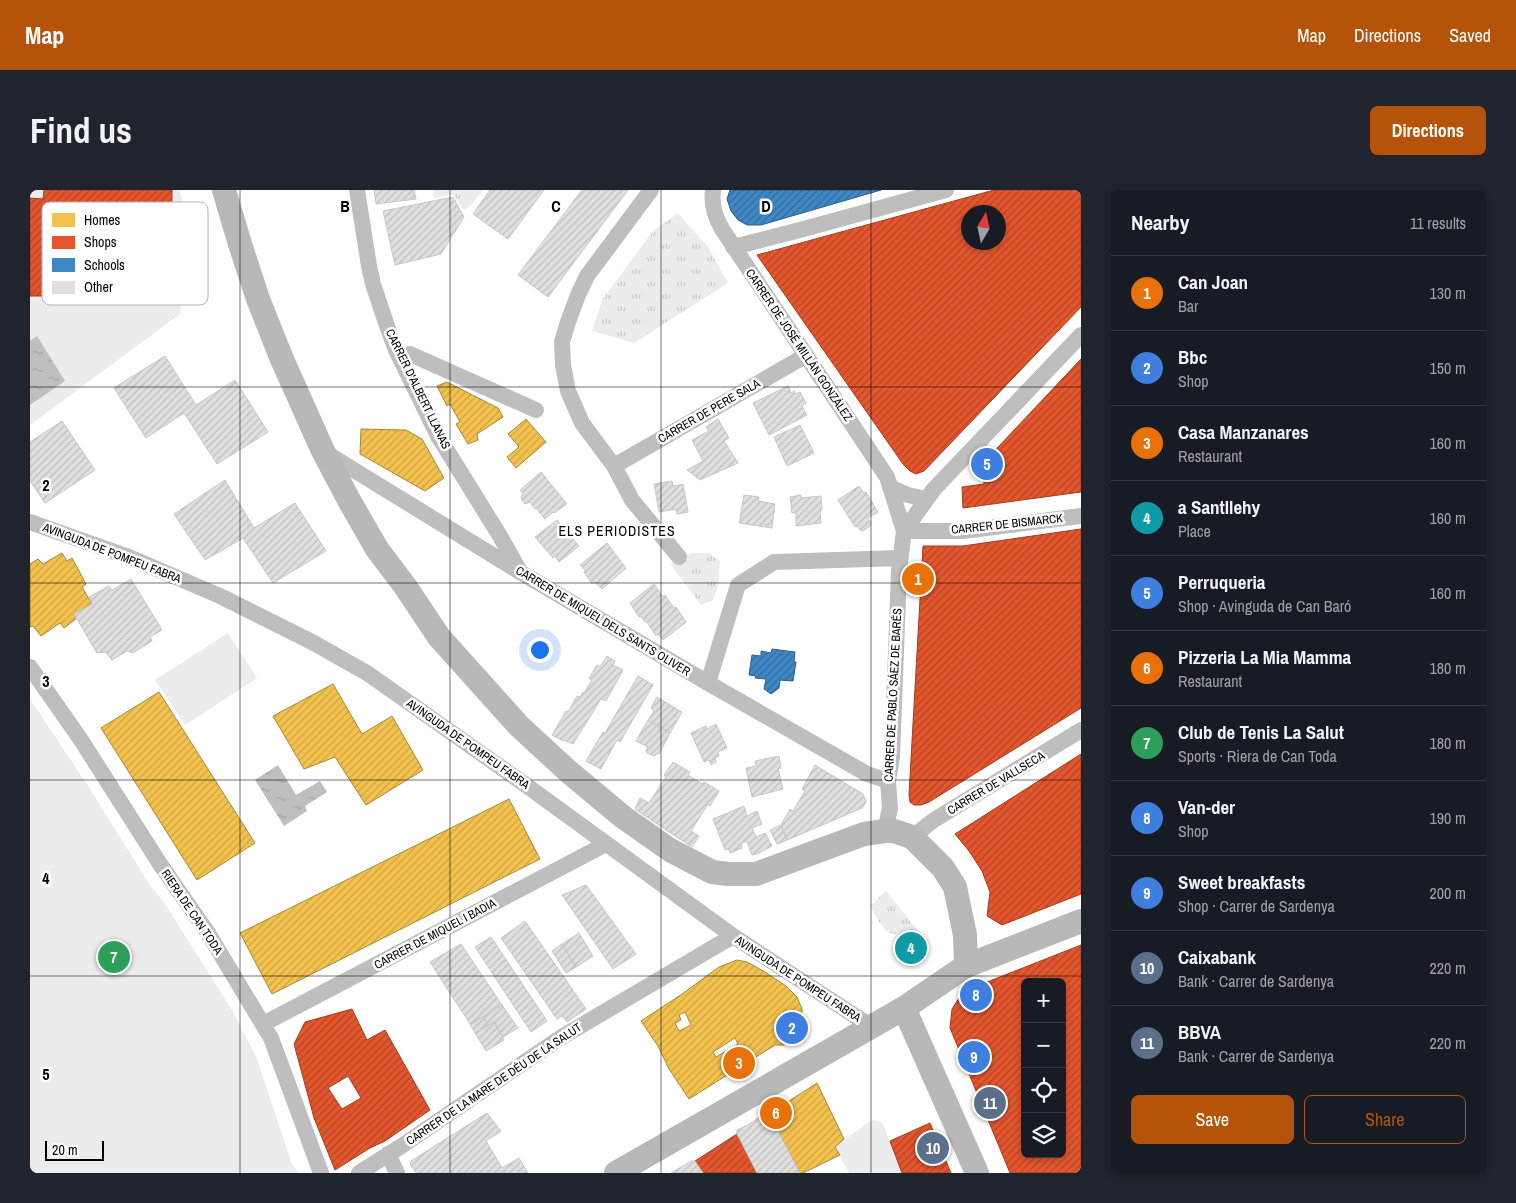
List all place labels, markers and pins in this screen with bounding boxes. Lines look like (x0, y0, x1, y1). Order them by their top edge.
pin: 5 (971, 445, 1003, 483)
pin: 1 (902, 560, 934, 598)
pin: 4 (895, 929, 927, 967)
pin: 7 (98, 938, 130, 976)
pin: 8 (960, 976, 992, 1014)
pin: 2 (776, 1009, 808, 1047)
pin: 9 (958, 1038, 990, 1076)
pin: 3 (723, 1044, 755, 1082)
pin: 11 (974, 1084, 1006, 1122)
pin: 6 (760, 1094, 792, 1132)
pin: 10 (917, 1129, 949, 1167)

